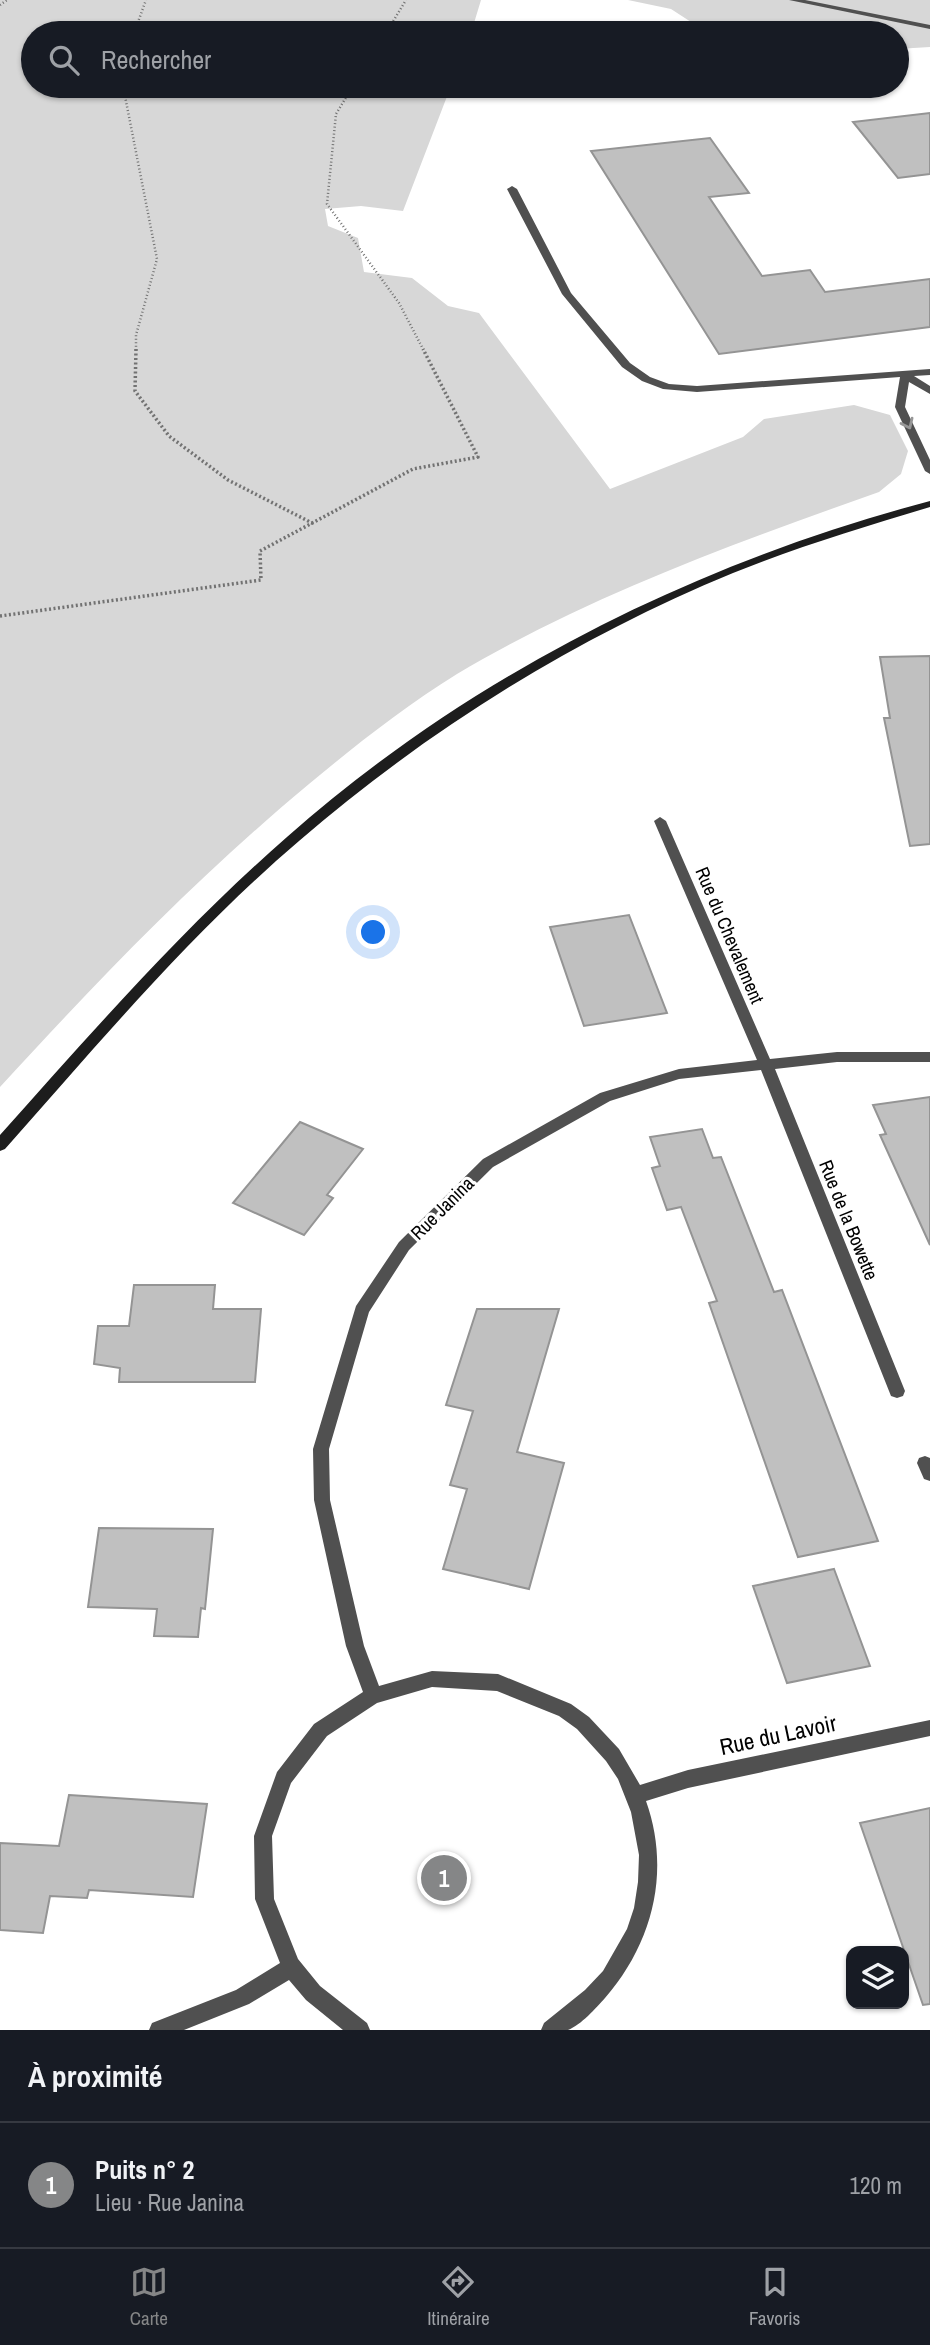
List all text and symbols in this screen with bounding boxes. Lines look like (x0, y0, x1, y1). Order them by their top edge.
search box (21, 21, 909, 98)
icon: search (45, 41, 83, 79)
text: Rechercher (101, 42, 211, 77)
one-way arrow (900, 417, 914, 429)
street label: Rue du Chevalement (689, 863, 771, 1008)
your location (356, 915, 390, 949)
street label: Rue de la Bowette (813, 1156, 885, 1284)
street label: Rue Janina (405, 1170, 480, 1245)
street label: Rue du Lavoir (717, 1707, 840, 1762)
pin: 1 (421, 1852, 467, 1904)
map controls (846, 1946, 909, 2009)
button: layers (846, 1946, 909, 2009)
text: À proximité (28, 2056, 162, 2096)
text: Puits n° 2 (95, 2152, 194, 2187)
text: 1 (46, 2170, 56, 2201)
text: 120 m (850, 2170, 902, 2201)
text: Lieu · Rue Janina (95, 2187, 244, 2218)
tab: Carte (130, 2263, 168, 2331)
tab: Itinéraire (427, 2263, 490, 2331)
tab: Favoris (749, 2263, 800, 2331)

